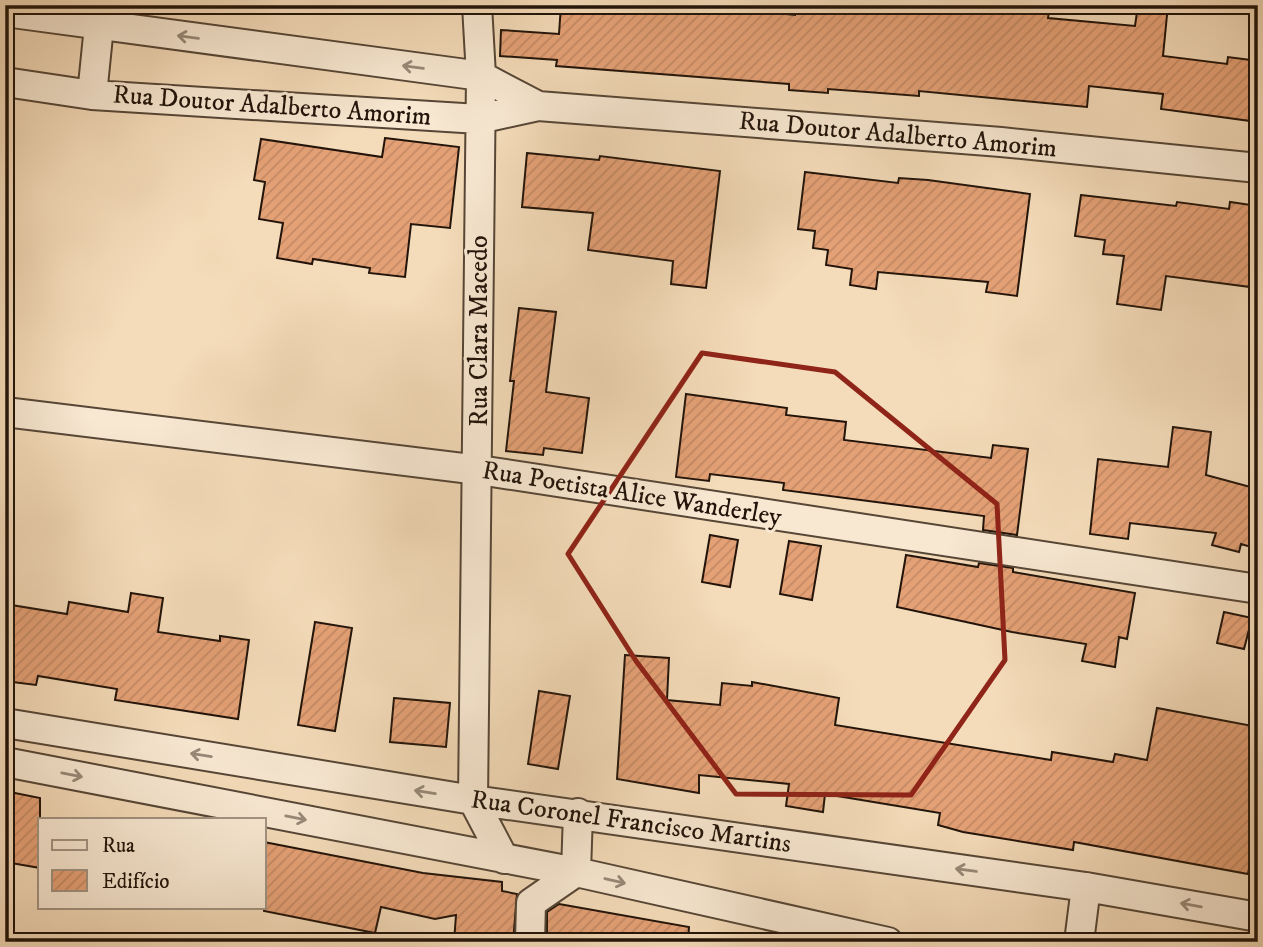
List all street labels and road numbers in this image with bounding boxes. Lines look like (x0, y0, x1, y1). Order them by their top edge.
street label: Rua Doutor Adalberto Amorim (112, 78, 432, 134)
street label: Rua Doutor Adalberto Amorim (738, 105, 1058, 165)
street label: Rua Clara Macedo (463, 235, 496, 427)
street label: Rua Poetista Alice Wanderley (480, 454, 785, 534)
street label: Rua Coronel Francisco Martins (469, 783, 793, 861)

